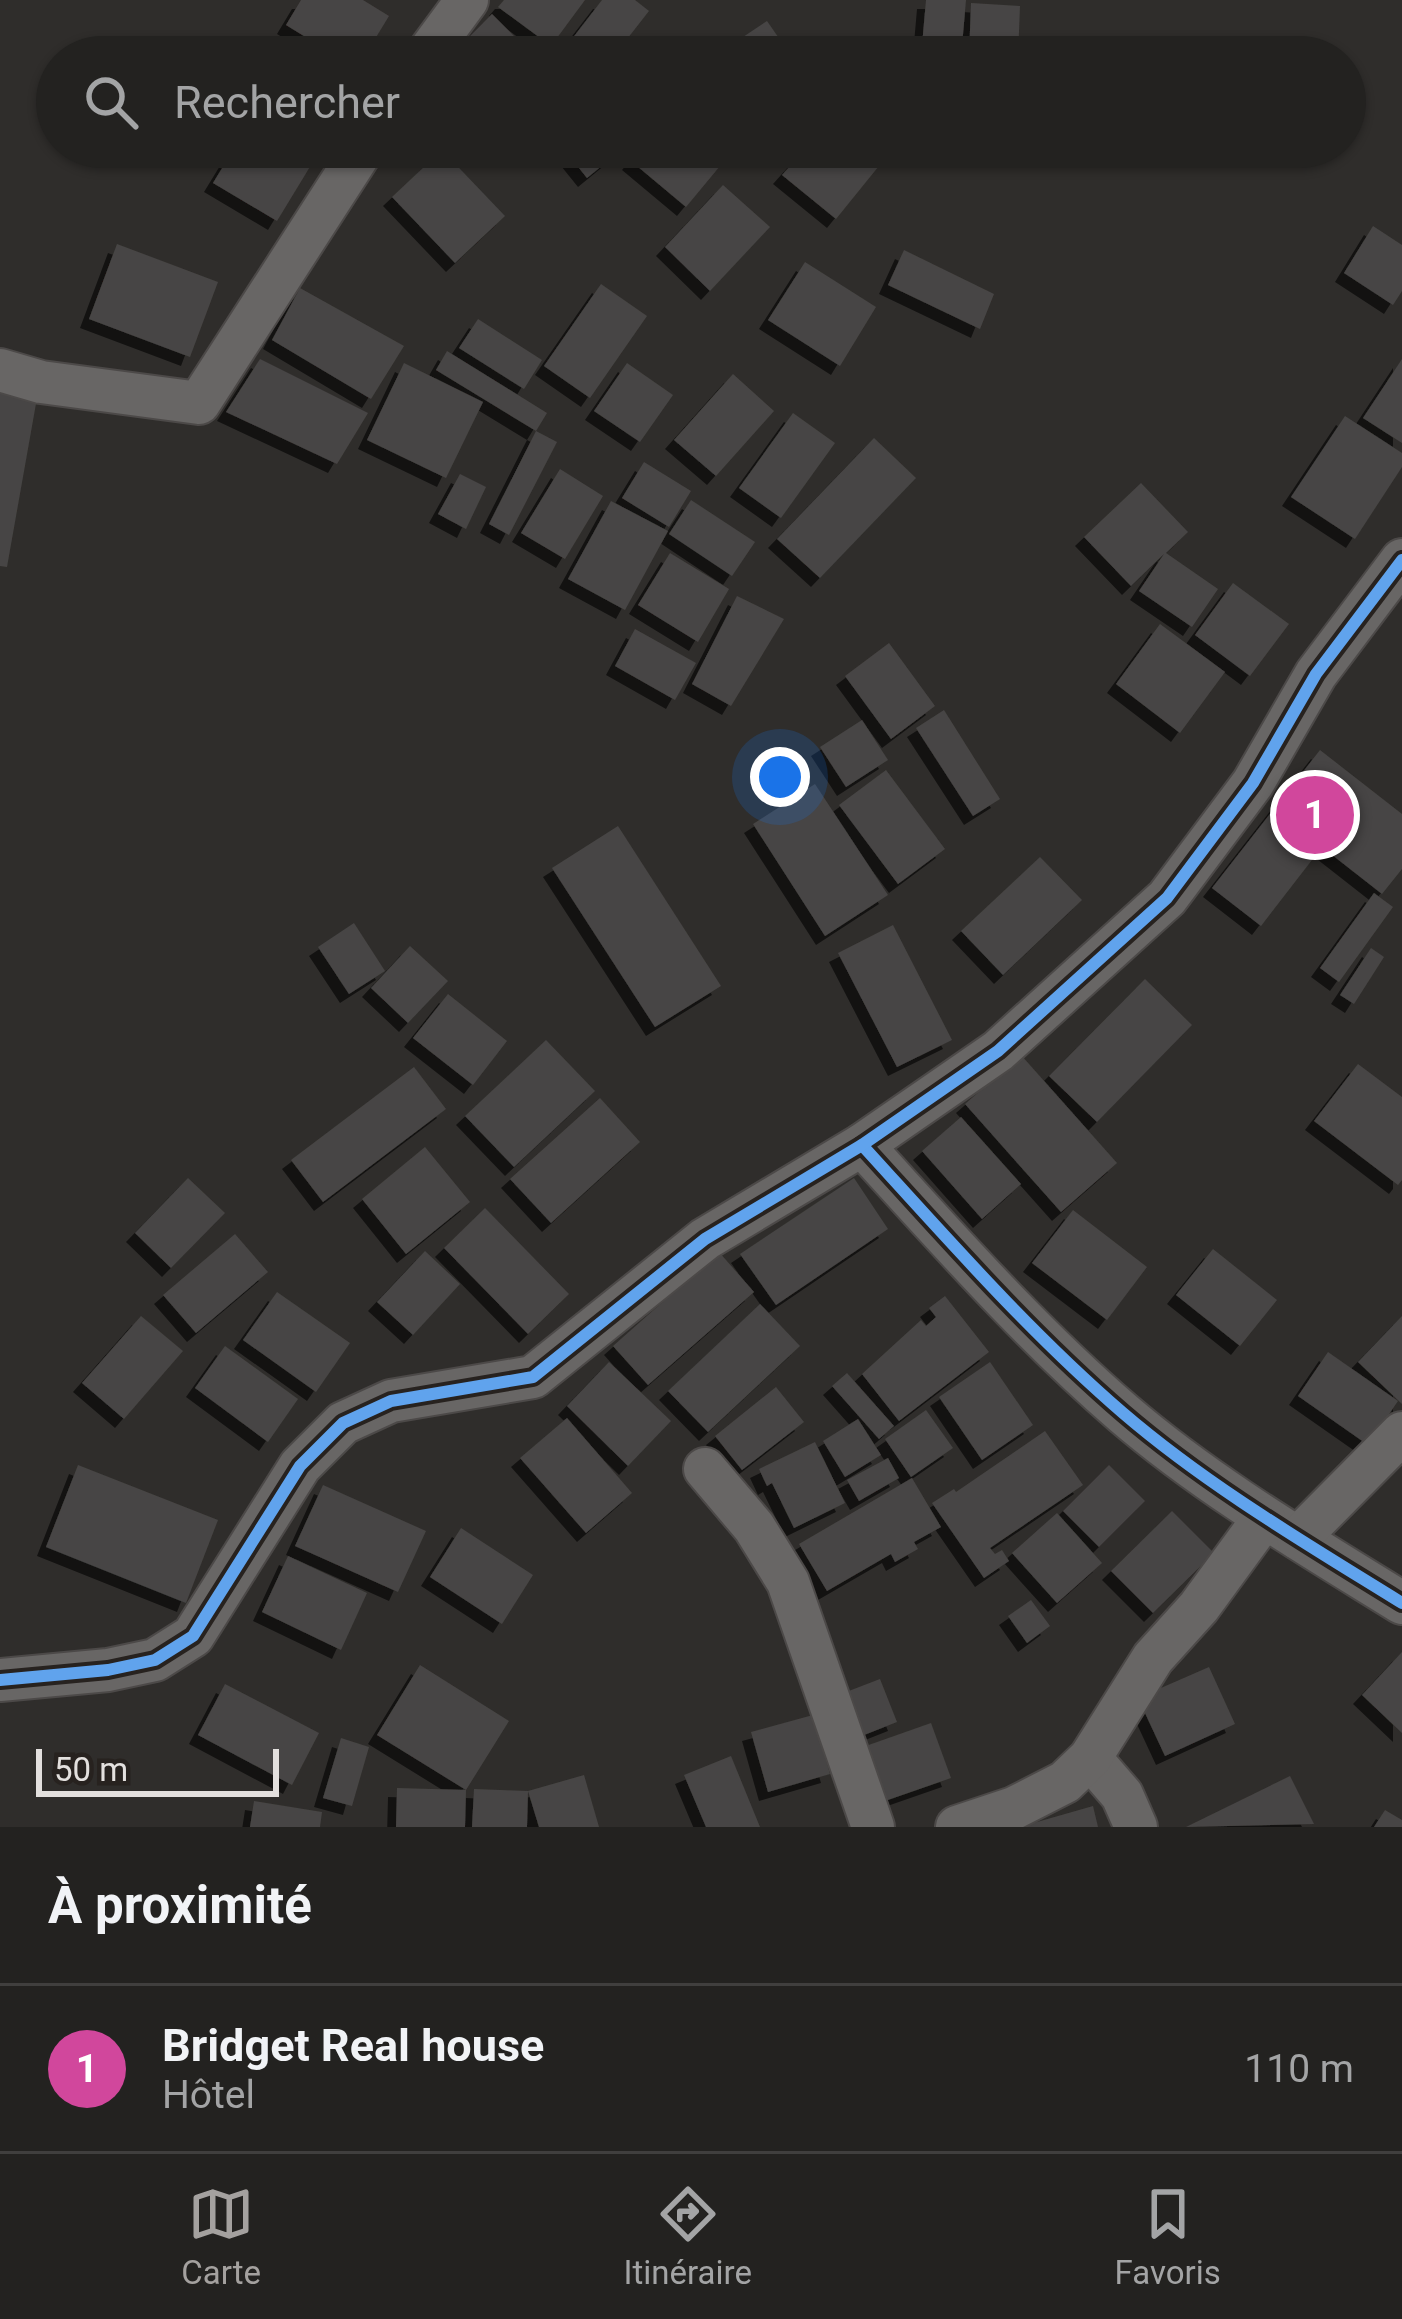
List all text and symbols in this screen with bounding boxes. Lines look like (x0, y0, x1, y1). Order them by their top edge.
search box (36, 36, 1366, 168)
icon: search (78, 69, 144, 135)
text: Rechercher (174, 76, 400, 129)
your location (750, 747, 810, 807)
pin: 1 (1276, 770, 1354, 860)
scale bar (36, 1743, 279, 1796)
text: 50 m (54, 1750, 128, 1789)
text: À proximité (48, 1876, 312, 1935)
text: Bridget Real house (162, 2019, 544, 2072)
text: 1 (76, 2046, 98, 2092)
text: 110 m (1244, 2046, 1354, 2092)
text: Hôtel (162, 2072, 255, 2118)
tab: Carte (181, 2181, 261, 2292)
tab: Itinéraire (624, 2181, 752, 2292)
tab: Favoris (1115, 2181, 1221, 2292)

